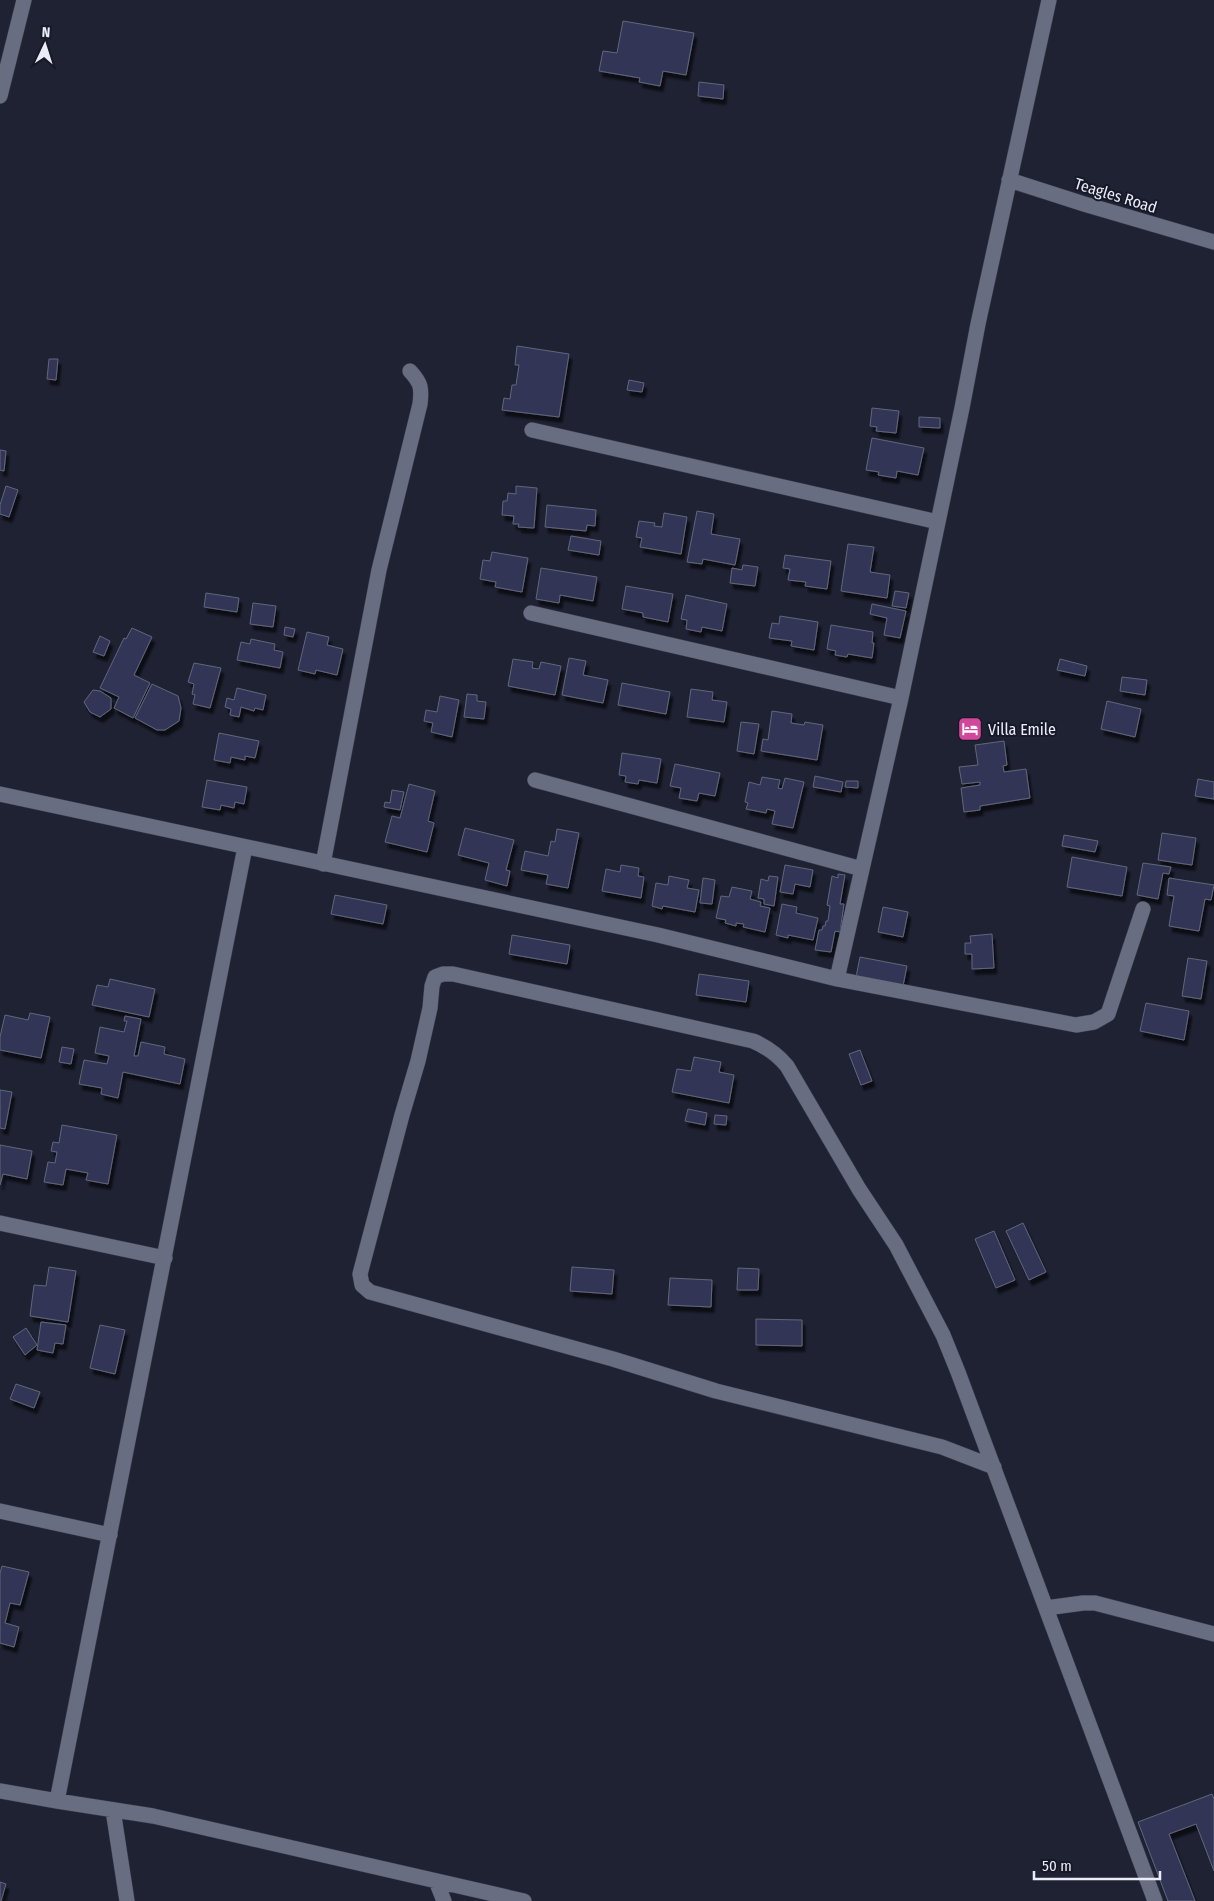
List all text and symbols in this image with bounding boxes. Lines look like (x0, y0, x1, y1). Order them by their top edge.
north arrow (20, 20, 70, 70)
text: N (41, 24, 51, 41)
street label: Teagles Road (1072, 174, 1159, 217)
hotel icon: Villa Emile (957, 716, 983, 742)
place label: Villa Emile (988, 720, 1056, 739)
scale bar (1034, 1848, 1160, 1880)
text: 50 m (1042, 1857, 1072, 1875)

